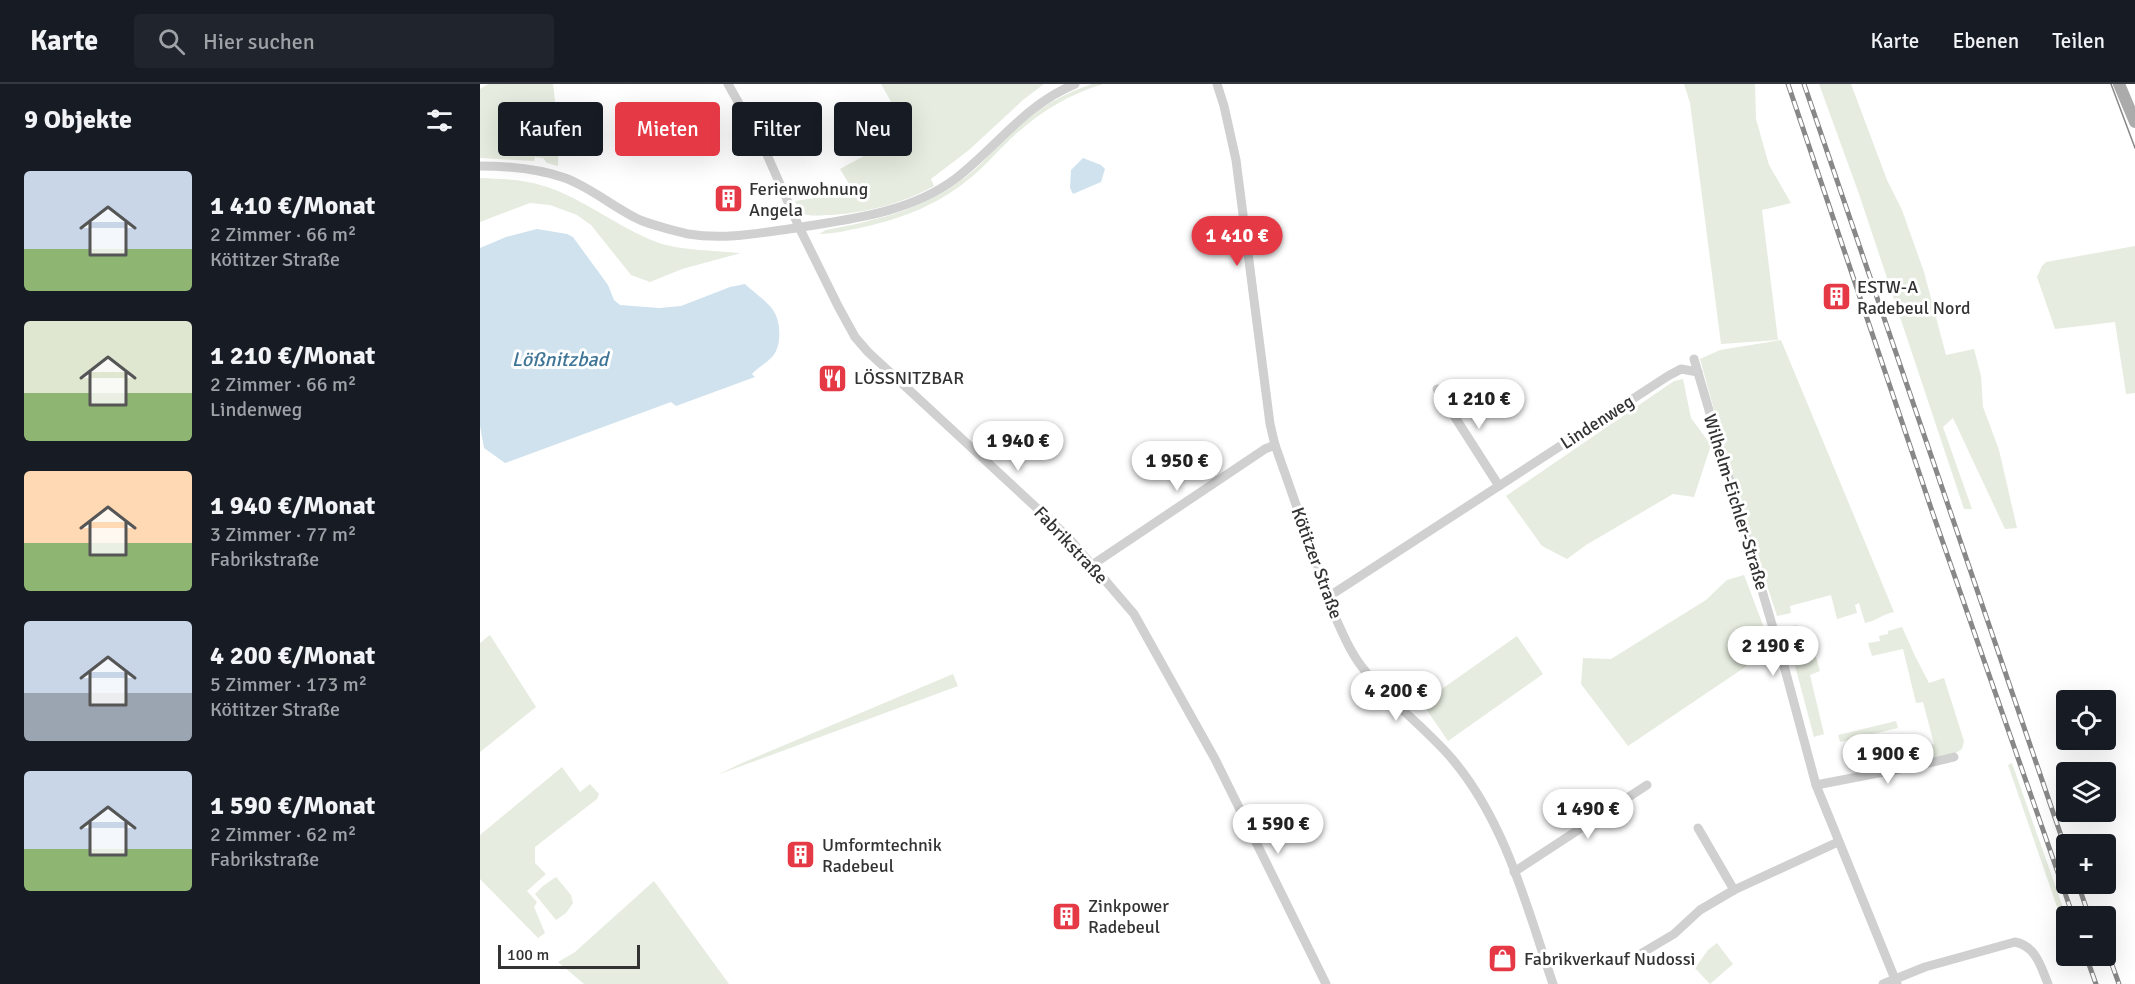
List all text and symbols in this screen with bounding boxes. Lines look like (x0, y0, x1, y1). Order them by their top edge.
search box (134, 14, 554, 68)
text: Karte (30, 24, 98, 58)
icon: search (155, 25, 188, 58)
text: Hier suchen (203, 28, 315, 55)
text: Karte (1870, 28, 1919, 54)
text: Ebenen (1952, 28, 2019, 54)
text: Teilen (2052, 28, 2105, 54)
chip: Kaufen (498, 102, 603, 156)
chip: Mieten (615, 102, 720, 156)
chip: Filter (732, 102, 822, 156)
chip: Neu (834, 102, 912, 156)
text: 9 Objekte (24, 104, 132, 136)
icon: filters (423, 104, 456, 137)
place label: Ferienwohnung Angela (749, 178, 868, 221)
building icon: Ferienwohnung Angela (712, 183, 744, 215)
text: 1 410 €/Monat (210, 190, 375, 222)
icon: home (72, 195, 144, 267)
pin: 1 410 € (1182, 216, 1292, 267)
text: 2 Zimmer · 66 m² (210, 222, 356, 247)
text: 1 410 € (1206, 223, 1268, 248)
text: Kötitzer Straße (210, 247, 340, 272)
place label: ESTW-A Radebeul Nord (1857, 276, 1970, 319)
building icon: ESTW-A Radebeul Nord (1820, 281, 1852, 313)
text: 1 210 €/Monat (210, 340, 375, 372)
icon: home (72, 345, 144, 417)
water label: Lößnitzbad (512, 347, 611, 372)
restaurant icon: LÖSSNITZBAR (817, 362, 849, 394)
place label: LÖSSNITZBAR (854, 367, 964, 389)
text: 2 Zimmer · 66 m² (210, 372, 356, 397)
pin: 1 210 € (1424, 379, 1534, 430)
text: 1 210 € (1448, 386, 1510, 411)
street label: Lindenweg (1556, 390, 1638, 454)
text: Lindenweg (210, 397, 302, 422)
street label: Wilhelm-Eichler-Straße (1699, 411, 1773, 593)
pin: 1 940 € (963, 421, 1073, 472)
text: 1 940 € (987, 428, 1049, 453)
pin: 1 950 € (1122, 441, 1232, 492)
text: 1 950 € (1146, 448, 1208, 473)
text: 1 940 €/Monat (210, 490, 375, 522)
icon: home (72, 495, 144, 567)
street label: Fabrikstraße (1029, 502, 1113, 588)
street label: Kötitzer Straße (1287, 504, 1347, 622)
text: 3 Zimmer · 77 m² (210, 522, 356, 547)
text: Fabrikstraße (210, 547, 319, 572)
pin: 2 190 € (1718, 626, 1828, 677)
text: 2 190 € (1742, 633, 1804, 658)
text: 4 200 €/Monat (210, 640, 375, 672)
icon: home (72, 645, 144, 717)
pin: 4 200 € (1341, 671, 1451, 722)
text: 5 Zimmer · 173 m² (210, 672, 367, 697)
text: 4 200 € (1365, 678, 1427, 703)
map controls (2056, 690, 2116, 966)
button: locate (2056, 690, 2116, 750)
text: Kötitzer Straße (210, 697, 340, 722)
pin: 1 900 € (1833, 734, 1943, 785)
text: 1 900 € (1857, 741, 1919, 766)
button: layers (2056, 762, 2116, 822)
pin: 1 490 € (1533, 789, 1643, 840)
text: 1 590 €/Monat (210, 790, 375, 822)
icon: home (72, 795, 144, 867)
text: 1 490 € (1557, 796, 1619, 821)
pin: 1 590 € (1223, 804, 1333, 855)
text: 1 590 € (1247, 811, 1309, 836)
text: 2 Zimmer · 62 m² (210, 822, 356, 847)
place label: Umformtechnik Radebeul (822, 834, 942, 877)
button: + (2056, 834, 2116, 894)
building icon: Umformtechnik Radebeul (785, 839, 817, 871)
text: Fabrikstraße (210, 847, 319, 872)
place label: Zinkpower Radebeul (1088, 895, 1169, 938)
building icon: Zinkpower Radebeul (1051, 900, 1083, 932)
button: − (2056, 906, 2116, 966)
scale bar (498, 942, 640, 970)
shop icon: Fabrikverkauf Nudossi (1487, 943, 1519, 975)
text: 100 m (507, 945, 549, 965)
place label: Fabrikverkauf Nudossi (1524, 948, 1695, 970)

